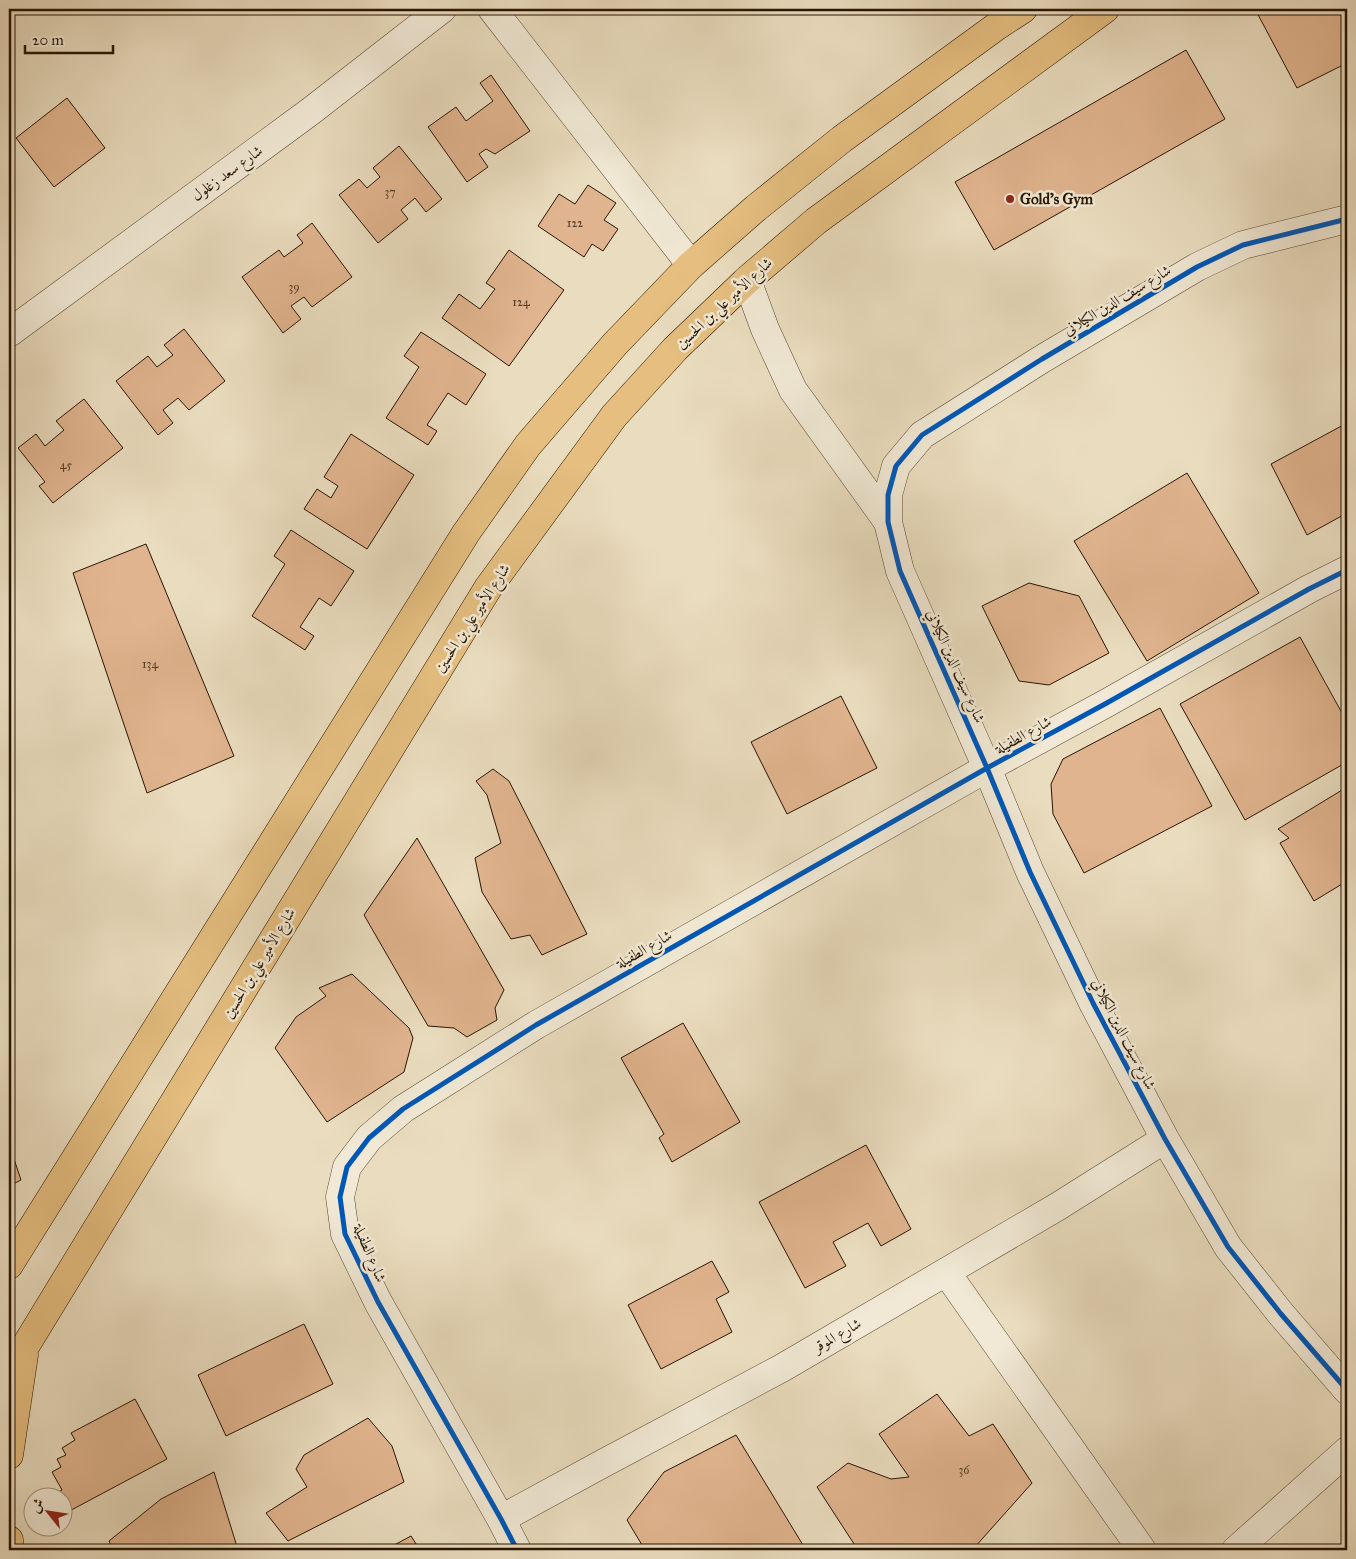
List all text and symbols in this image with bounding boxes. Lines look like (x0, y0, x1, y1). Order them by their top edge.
scale bar (25, 22, 112, 54)
text: 20 m (32, 31, 64, 49)
street label: شارع سعد زغلول (188, 141, 268, 208)
house number: 37 (384, 185, 396, 199)
place label: Gold's Gym (1020, 190, 1093, 209)
marker: Gold's Gym (1004, 193, 1016, 205)
house number: 122 (567, 216, 583, 230)
street label: شارع الأمير علي بن الحسين (671, 252, 779, 356)
street label: شارع سيف الدين الكيلاني (1060, 261, 1176, 343)
house number: 39 (288, 280, 300, 294)
house number: 124 (512, 295, 530, 309)
house number: 45 (60, 458, 73, 472)
street label: شارع الأمير علي بن الحسين (429, 559, 518, 678)
street label: شارع سيف الدين الكيلاني (919, 606, 989, 727)
house number: 134 (142, 657, 158, 671)
street label: شارع الطفيلة (991, 712, 1056, 762)
street label: شارع الأمير علي بن الحسين (217, 904, 303, 1024)
street label: شارع الطفيلة (612, 926, 677, 976)
street label: شارع سيف الدين الكيلاني (1085, 975, 1160, 1094)
street label: شارع الطفيلة (346, 1220, 390, 1286)
street label: شارع الموقر (808, 1314, 866, 1360)
house number: 36 (959, 1463, 970, 1477)
north arrow (22, 1486, 72, 1536)
text: ش (26, 1495, 48, 1516)

